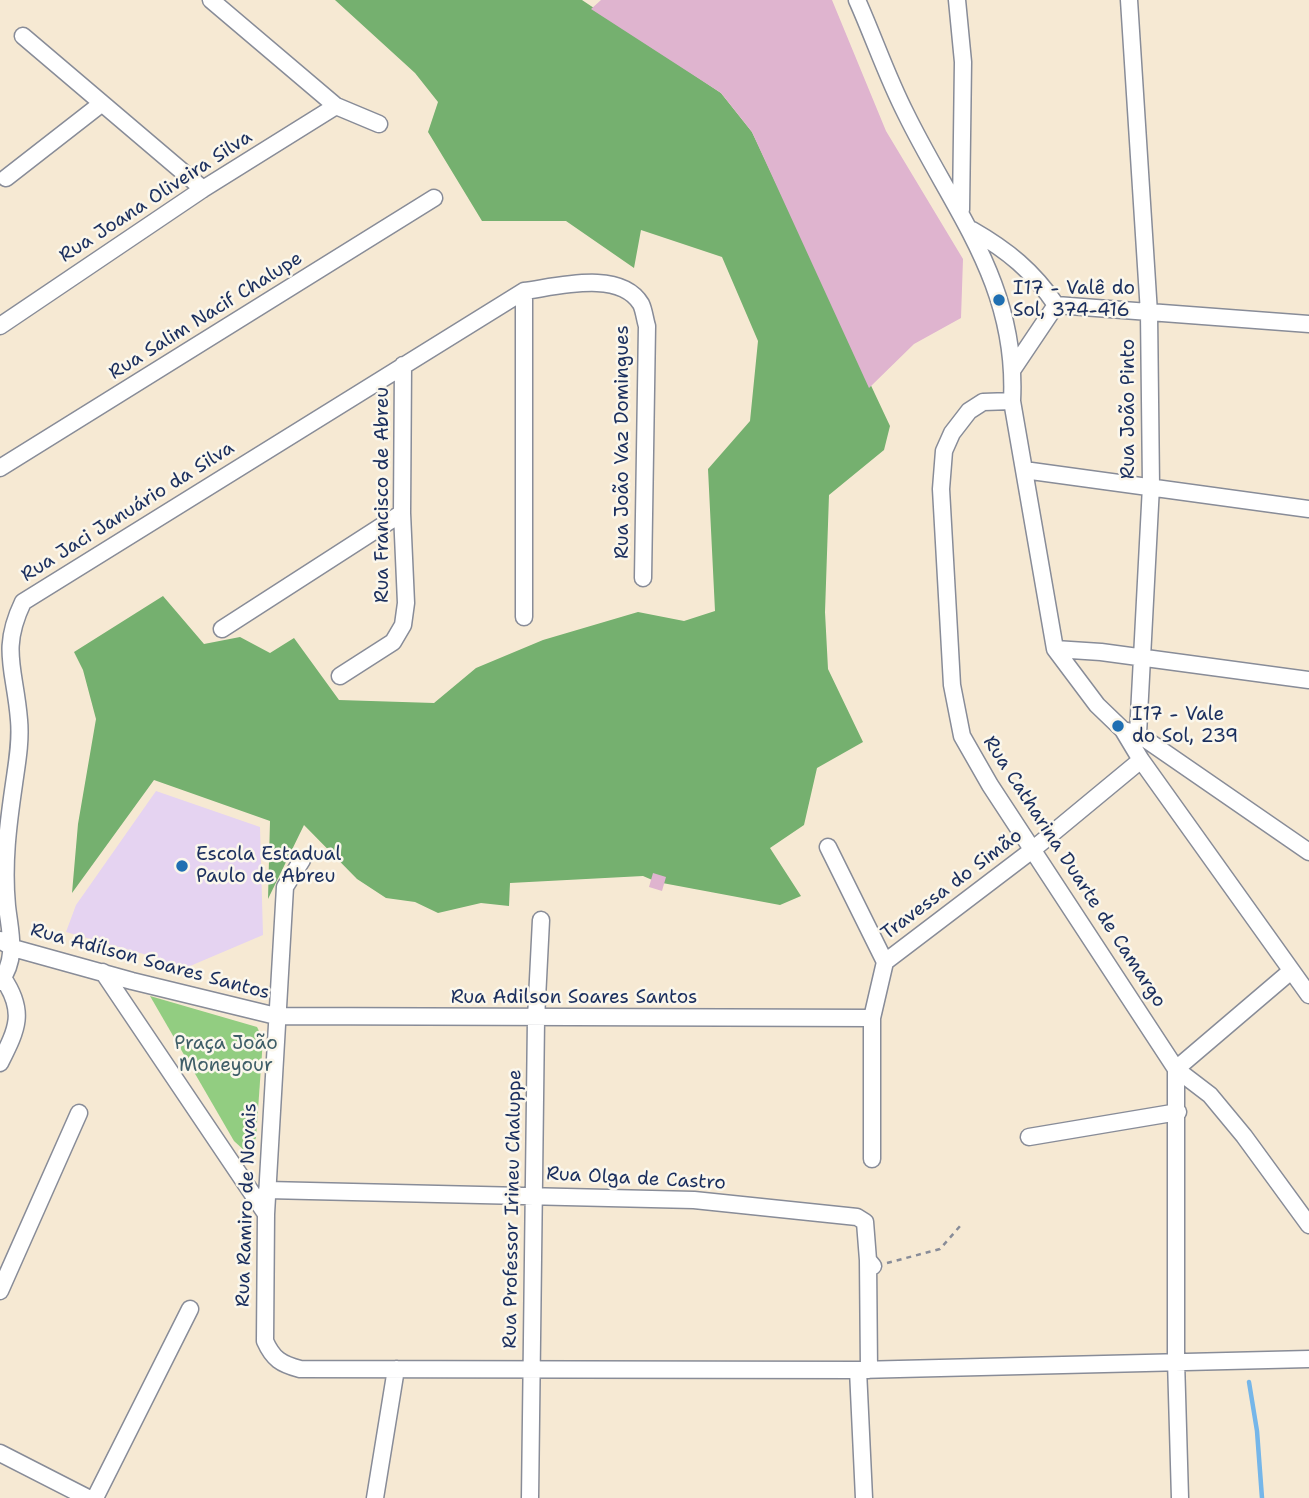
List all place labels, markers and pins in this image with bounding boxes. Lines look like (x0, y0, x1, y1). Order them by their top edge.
place label: I17 - Valê do Sol, 374-416 (1013, 278, 1135, 322)
marker: I17 - Valê do Sol, 374-416 (991, 292, 1007, 308)
place label: I17 - Vale do Sol, 239 (1132, 704, 1238, 748)
marker: I17 - Vale do Sol, 239 (1110, 718, 1126, 734)
place label: Escola Estadual Paulo de Abreu (196, 844, 341, 888)
marker: Escola Estadual Paulo de Abreu (174, 858, 190, 874)

